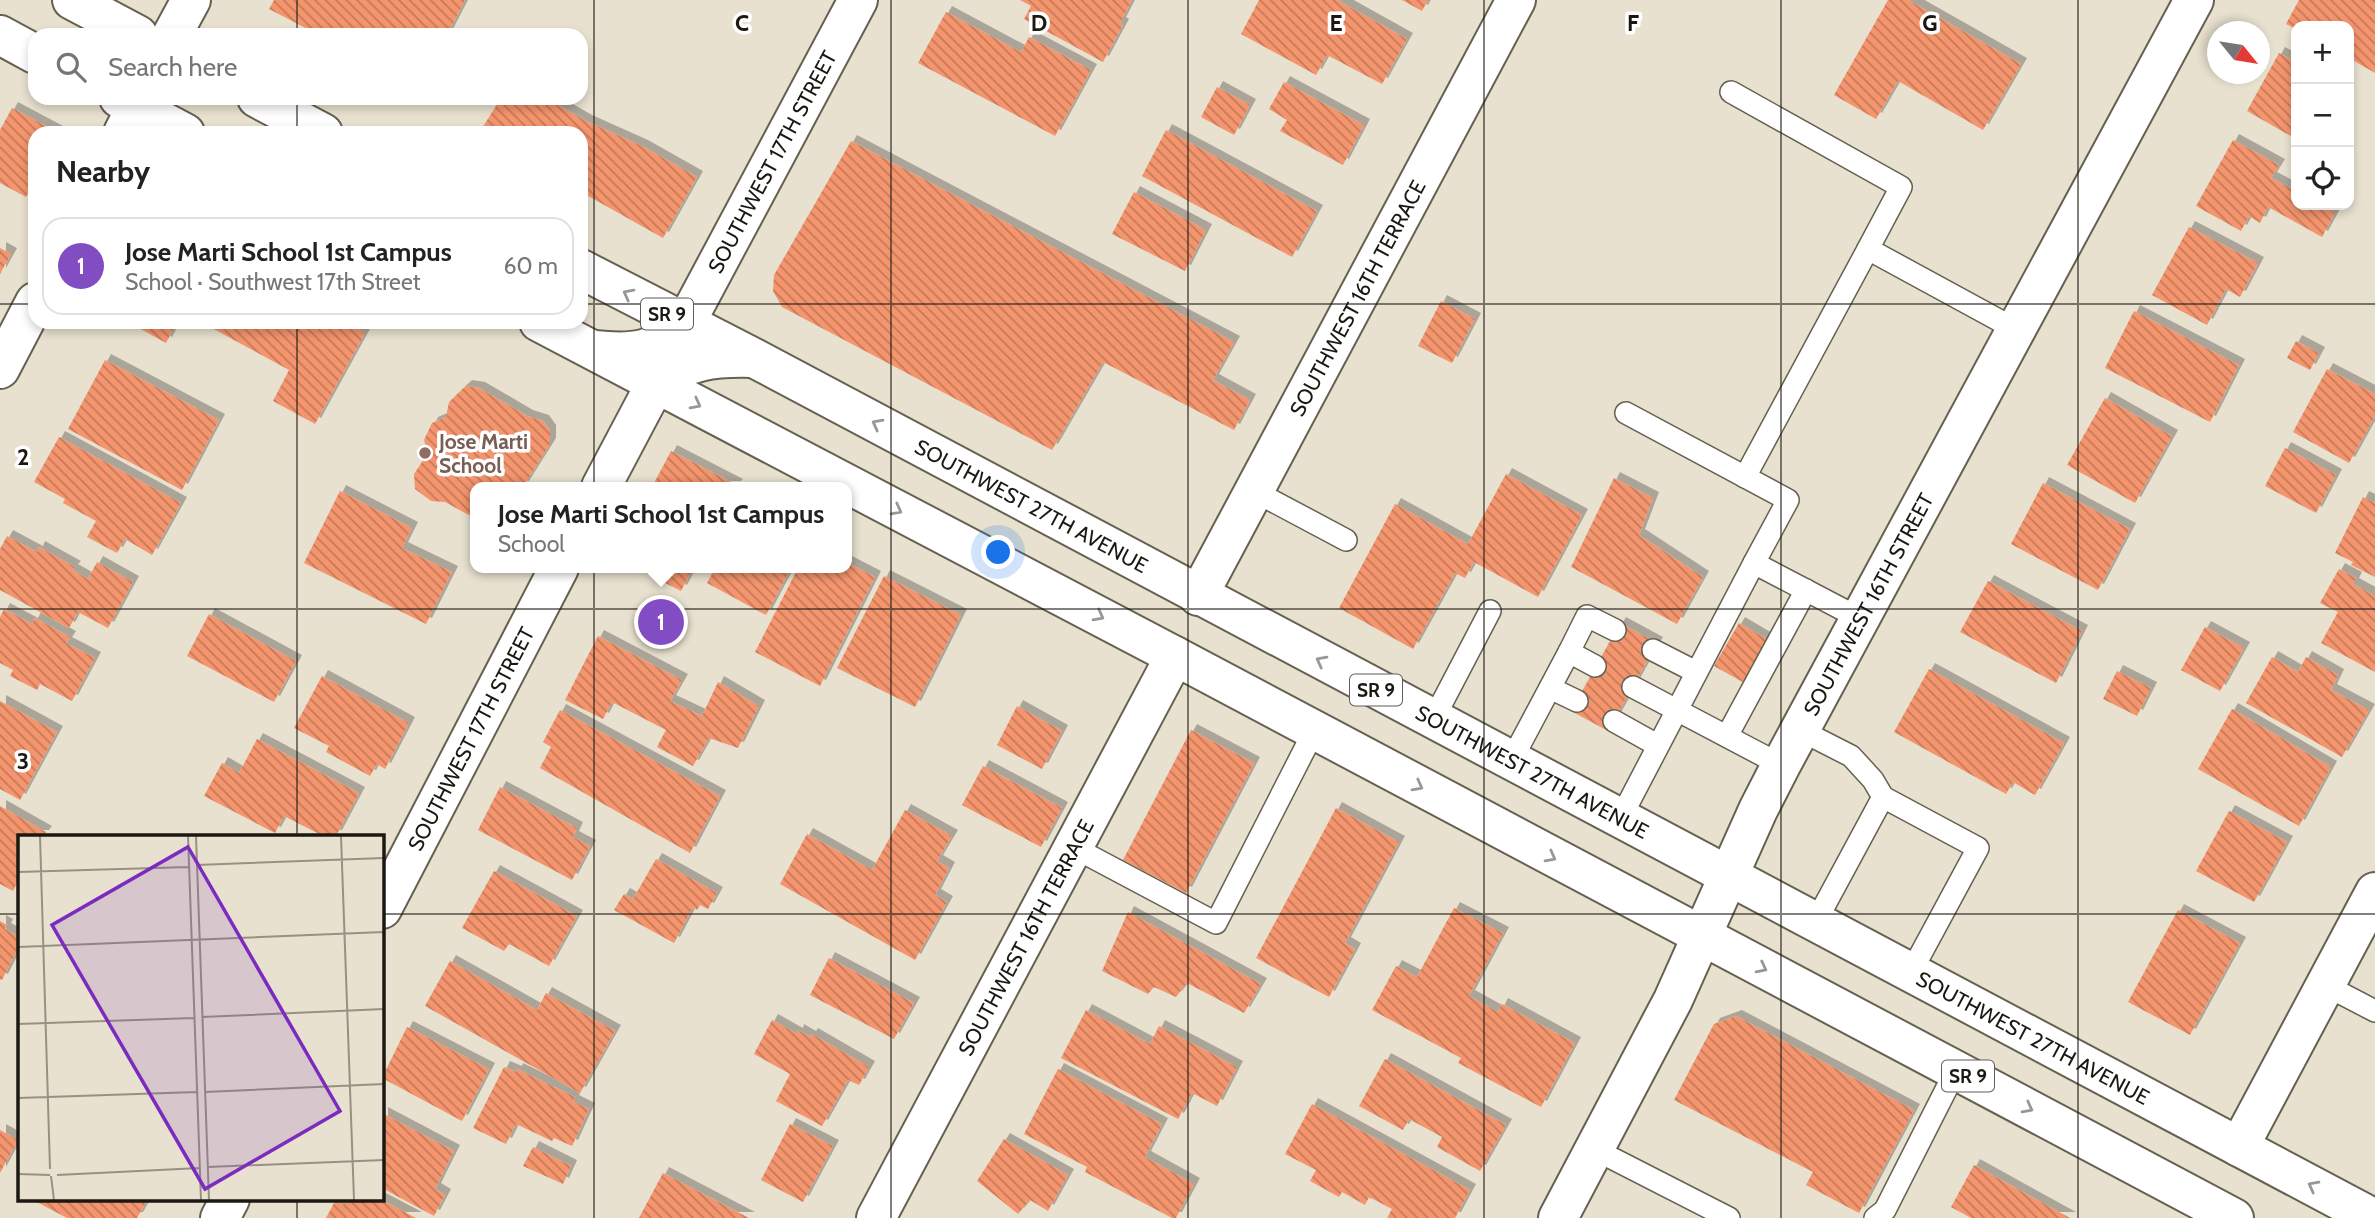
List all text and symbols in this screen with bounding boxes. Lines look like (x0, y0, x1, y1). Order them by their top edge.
text: C (735, 9, 749, 37)
text: D (1031, 9, 1047, 37)
text: E (1329, 9, 1343, 37)
text: F (1627, 9, 1639, 37)
text: G (1922, 9, 1938, 37)
north arrow (2207, 21, 2270, 84)
map controls (2291, 21, 2354, 210)
button: + (2291, 21, 2354, 84)
search box (28, 28, 588, 105)
street label: SOUTHWEST 17TH STREET (702, 46, 841, 277)
icon: search (52, 48, 90, 86)
text: Search here (108, 51, 237, 83)
button: − (2291, 84, 2354, 147)
button: locate (2291, 147, 2354, 210)
text: Nearby (56, 153, 150, 190)
street label: SOUTHWEST 16TH TERRACE (1284, 175, 1430, 420)
text: Jose Marti School 1st Campus (125, 236, 452, 268)
text: 1 (77, 252, 85, 280)
text: 60 m (504, 252, 558, 280)
text: School · Southwest 17th Street (125, 268, 420, 296)
one-way arrow (622, 288, 635, 302)
road number: SR 9 (641, 298, 693, 330)
one-way arrow (689, 396, 701, 409)
one-way arrow (872, 419, 884, 432)
place label: Jose Marti School (438, 429, 528, 478)
street label: SOUTHWEST 27TH AVENUE (911, 433, 1152, 578)
text: 2 (17, 443, 29, 471)
marker: Jose Marti School (417, 445, 433, 461)
popup (470, 482, 852, 573)
street label: SOUTHWEST 16TH STREET (1798, 489, 1938, 720)
text: Jose Marti School 1st Campus (498, 498, 824, 530)
one-way arrow (890, 502, 903, 515)
text: School (498, 530, 565, 558)
your location (981, 535, 1015, 569)
pin: 1 (638, 596, 684, 648)
one-way arrow (1092, 608, 1104, 621)
street label: SOUTHWEST 17TH STREET (402, 623, 539, 855)
one-way arrow (1316, 656, 1328, 669)
road number: SR 9 (1350, 674, 1402, 706)
street label: SOUTHWEST 27TH AVENUE (1412, 699, 1653, 844)
text: 3 (17, 747, 29, 775)
one-way arrow (1411, 778, 1423, 791)
street label: SOUTHWEST 16TH TERRACE (952, 815, 1098, 1060)
inset map (18, 835, 383, 1200)
one-way arrow (1544, 849, 1556, 862)
one-way arrow (1755, 960, 1767, 973)
street label: SOUTHWEST 27TH AVENUE (1912, 965, 2154, 1110)
road number: SR 9 (1942, 1060, 1994, 1092)
one-way arrow (2021, 1100, 2033, 1113)
one-way arrow (2307, 1181, 2320, 1194)

